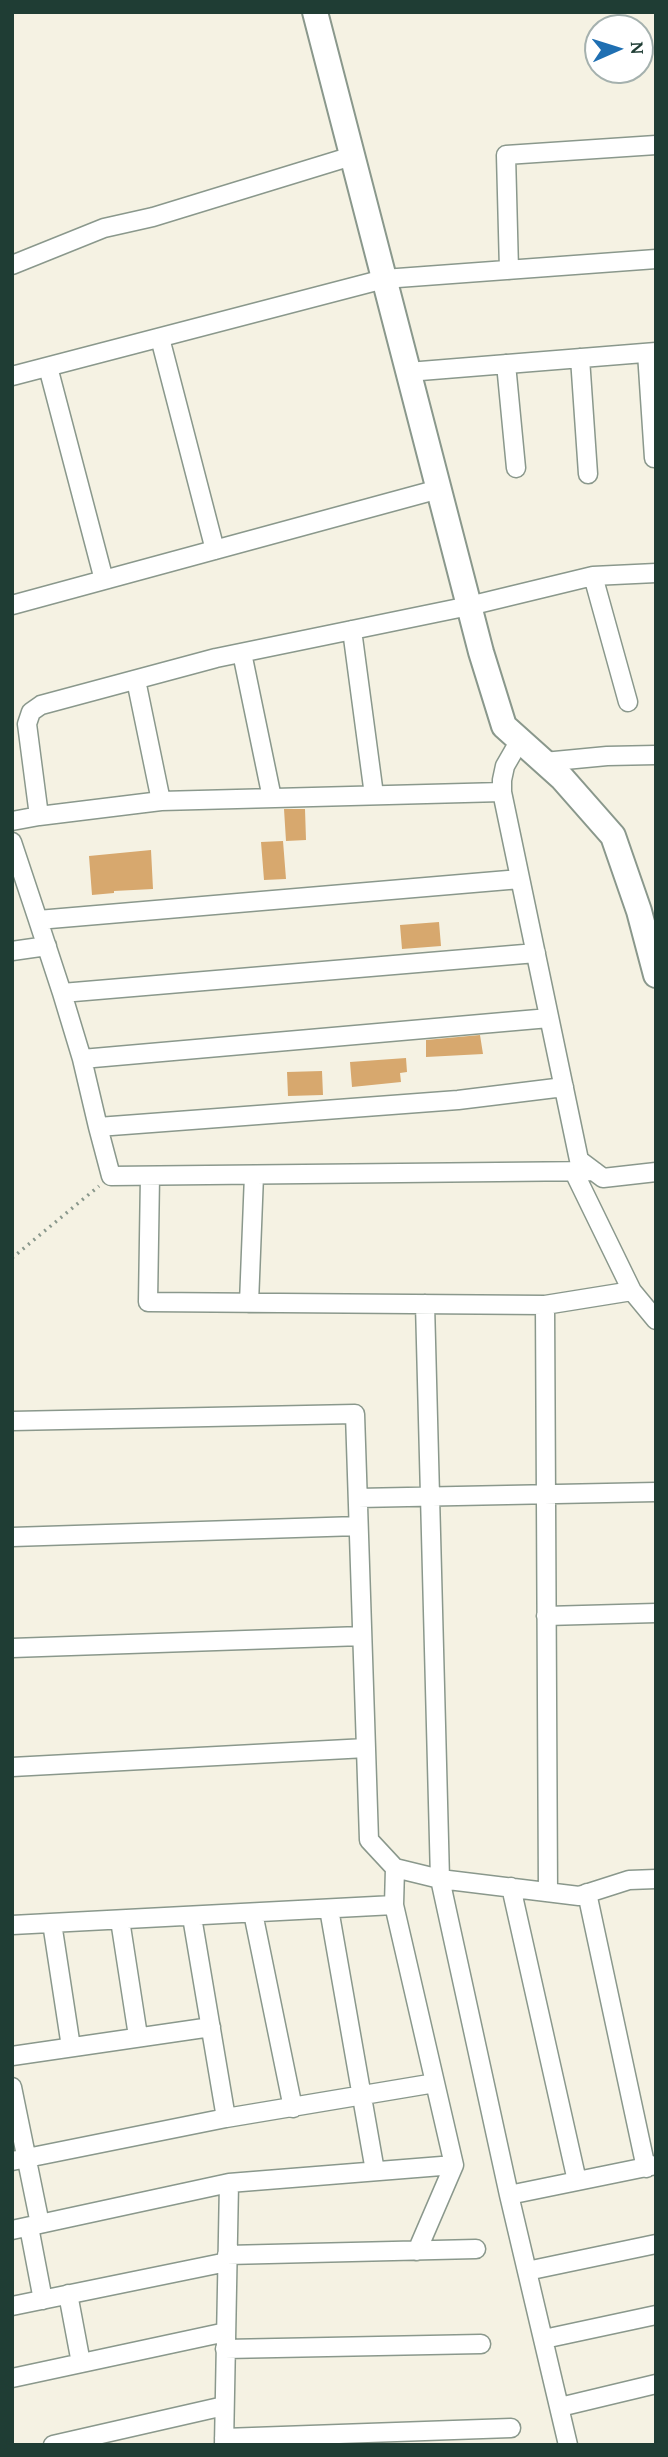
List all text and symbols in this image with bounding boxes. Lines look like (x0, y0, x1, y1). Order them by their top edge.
north arrow (584, 14, 654, 84)
text: N (624, 41, 652, 55)

